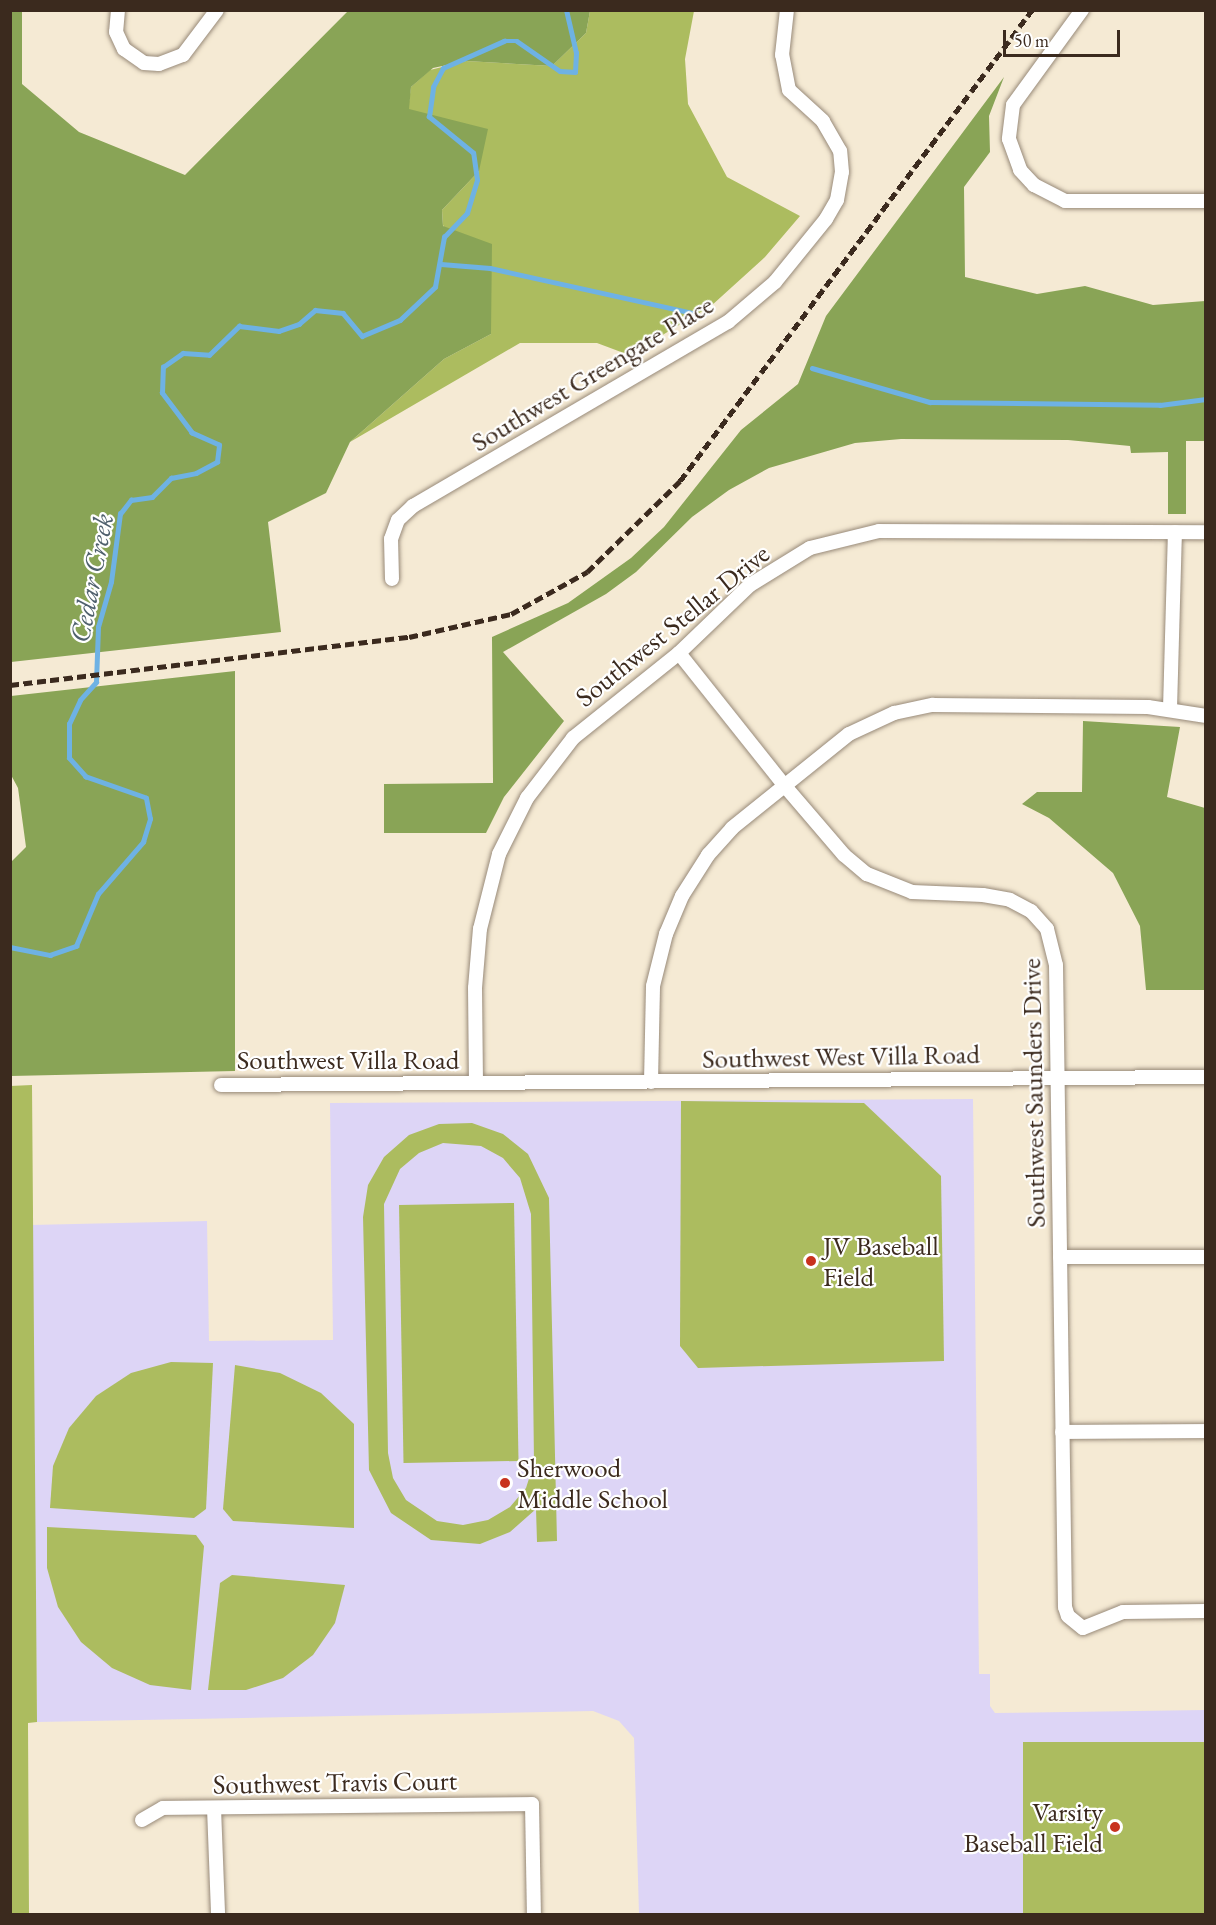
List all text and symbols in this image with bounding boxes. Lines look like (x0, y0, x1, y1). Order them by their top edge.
scale bar (1006, 18, 1123, 56)
text: 50 m (1014, 29, 1049, 52)
street label: Southwest Greengate Place (465, 288, 719, 458)
water label: Cedar Creek (62, 511, 120, 645)
street label: Southwest Stellar Drive (568, 537, 776, 713)
street label: Southwest Saunders Drive (1014, 958, 1052, 1228)
street label: Southwest West Villa Road (702, 1037, 980, 1075)
street label: Southwest Villa Road (237, 1044, 459, 1076)
place label: JV Baseball Field (823, 1229, 939, 1292)
marker: JV Baseball Field (804, 1254, 818, 1268)
place label: Sherwood Middle School (517, 1451, 668, 1514)
marker: Sherwood Middle School (498, 1476, 512, 1490)
street label: Southwest Travis Court (213, 1764, 457, 1800)
place label: Varsity Baseball Field (964, 1795, 1103, 1858)
marker: Varsity Baseball Field (1108, 1820, 1122, 1834)

